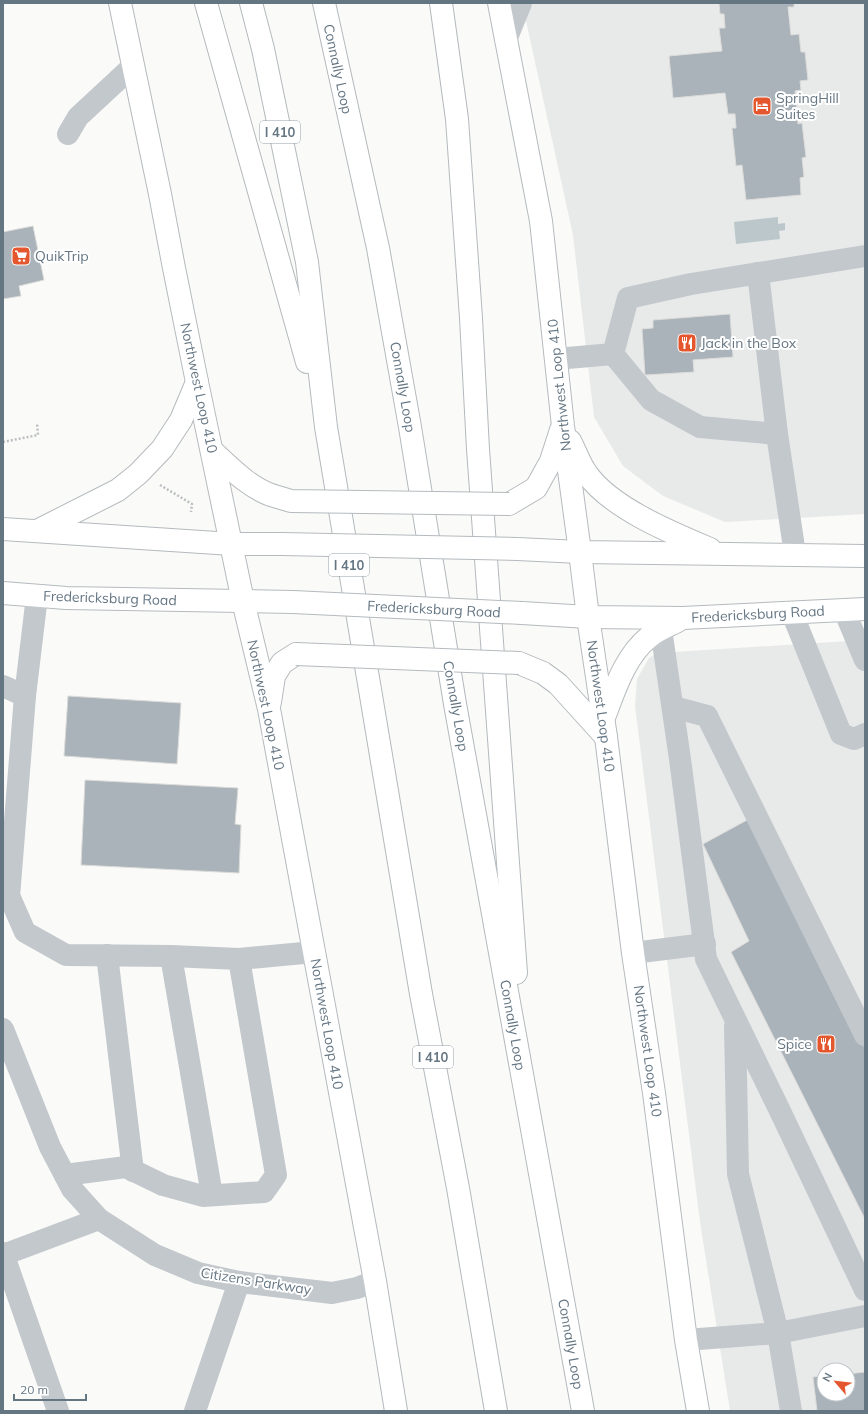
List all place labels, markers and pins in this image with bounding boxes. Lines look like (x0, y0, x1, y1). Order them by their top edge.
place label: SpringHill Suites (776, 89, 839, 123)
hotel icon: SpringHill Suites (751, 95, 773, 117)
supermarket icon: QuikTrip (10, 245, 32, 267)
place label: QuikTrip (35, 247, 89, 265)
restaurant icon: Jack in the Box (676, 332, 698, 354)
place label: Jack in the Box (701, 334, 797, 352)
restaurant icon: Spice (815, 1033, 837, 1055)
place label: Spice (777, 1035, 812, 1053)

